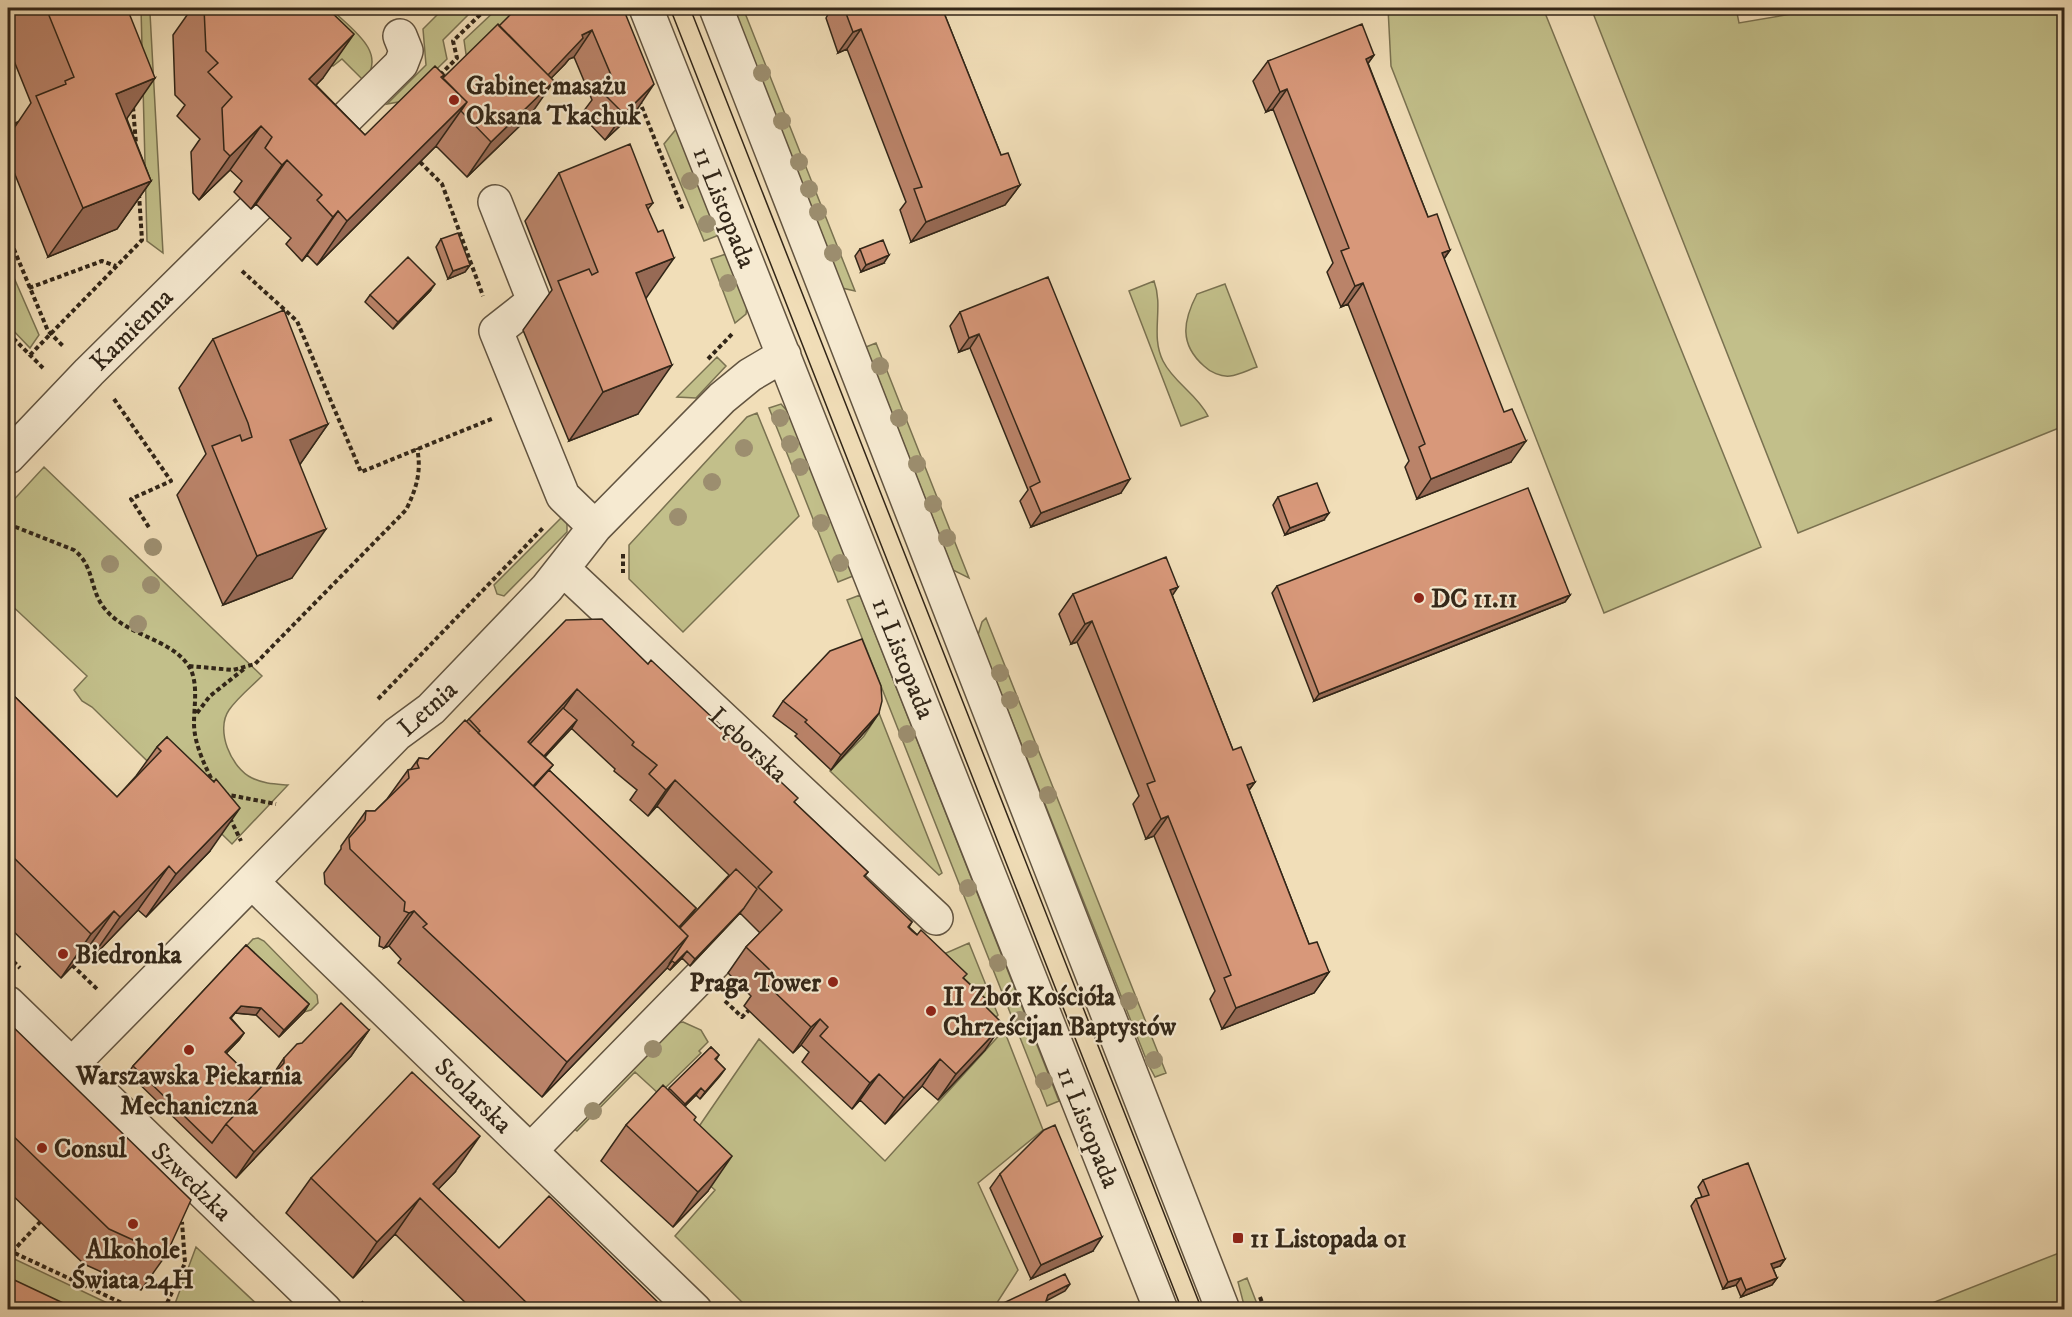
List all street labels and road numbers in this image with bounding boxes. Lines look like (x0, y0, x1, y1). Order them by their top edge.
street label: 11 Listopada (684, 142, 763, 273)
street label: Kamienna (83, 281, 181, 379)
street label: 11 Listopada (863, 593, 942, 724)
street label: Letnia (391, 674, 465, 745)
street label: Lęborska (701, 700, 795, 790)
street label: Stolarska (427, 1051, 519, 1141)
street label: 11 Listopada (1048, 1062, 1127, 1193)
street label: Szwedzka (143, 1135, 239, 1229)

